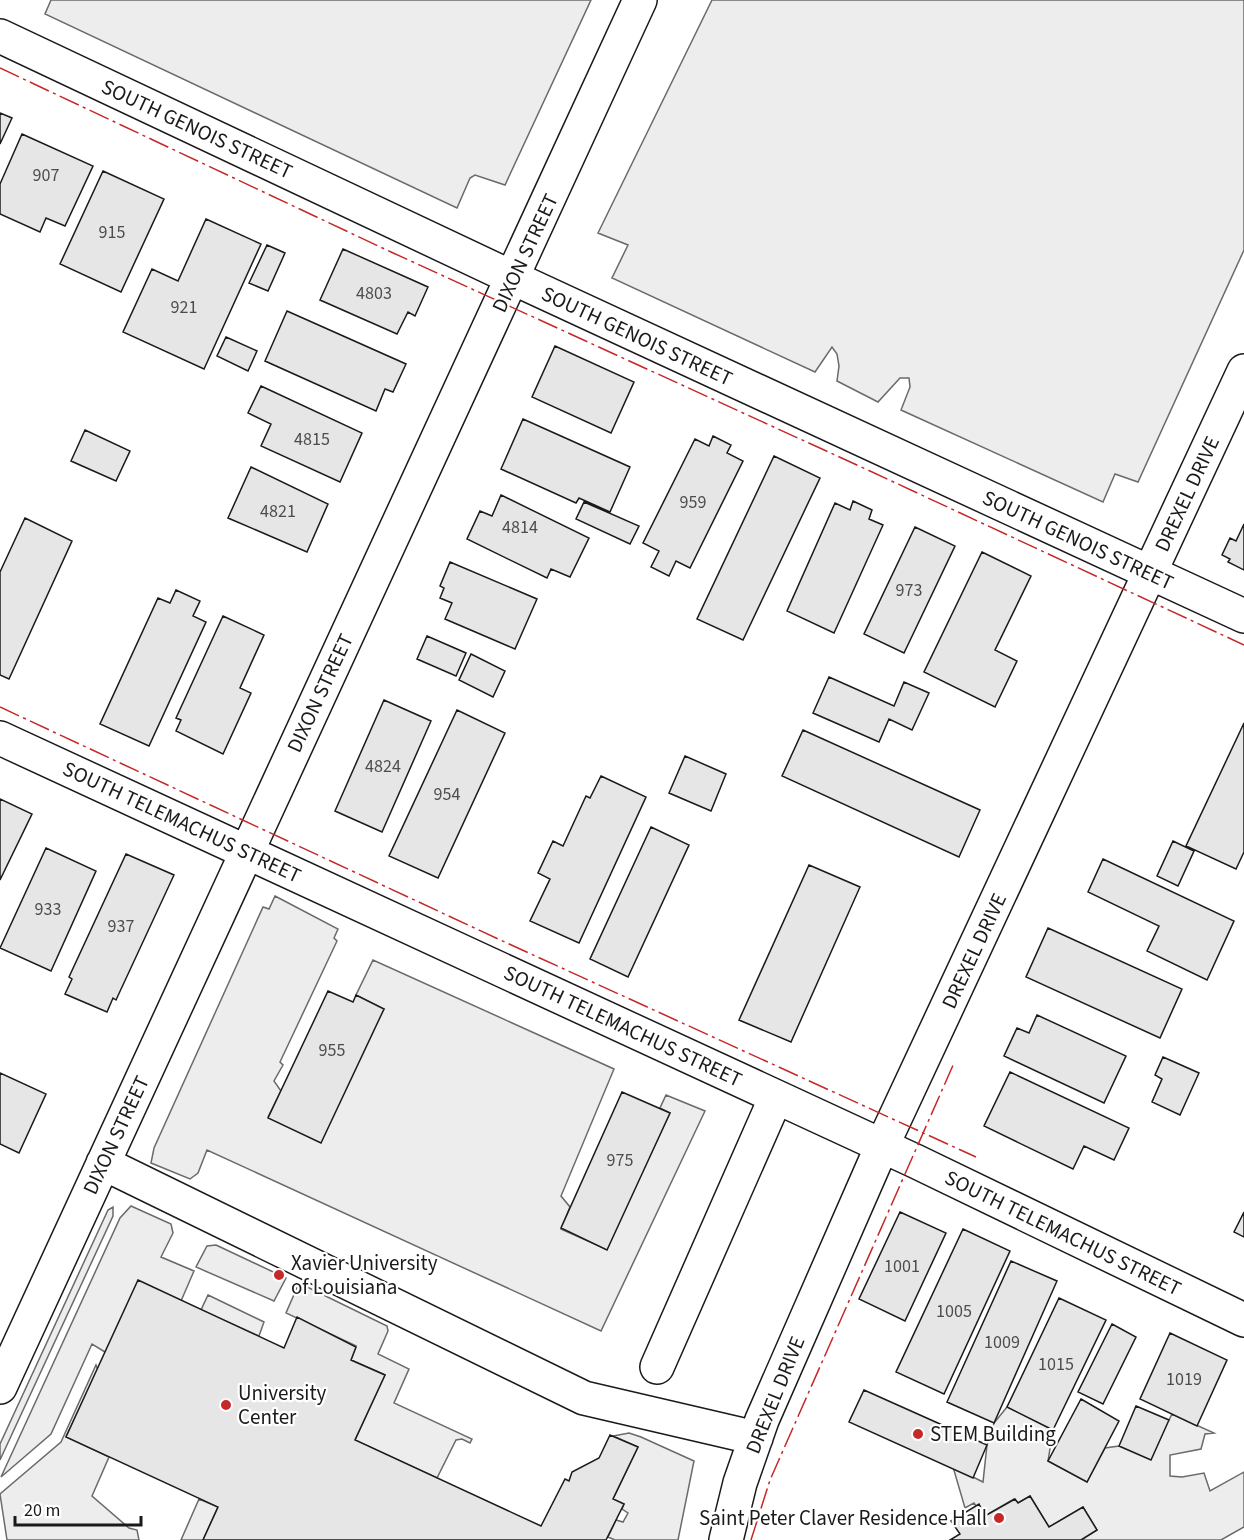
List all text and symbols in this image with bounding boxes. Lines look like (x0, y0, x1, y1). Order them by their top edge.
street label: SOUTH GENOIS STREET (97, 72, 297, 186)
house number: 907 (33, 163, 59, 188)
street label: DIXON STREET (484, 189, 566, 317)
house number: 915 (99, 220, 125, 245)
street label: SOUTH GENOIS STREET (537, 279, 737, 393)
house number: 4803 (356, 281, 392, 306)
house number: 921 (171, 295, 197, 320)
house number: 4815 (294, 427, 330, 452)
street label: DREXEL DRIVE (1147, 431, 1227, 557)
street label: SOUTH GENOIS STREET (978, 483, 1178, 597)
house number: 959 (680, 490, 706, 515)
house number: 4821 (260, 499, 296, 524)
house number: 4814 (502, 515, 538, 540)
house number: 973 (896, 578, 922, 603)
street label: DIXON STREET (279, 629, 361, 757)
street label: SOUTH TELEMACHUS STREET (58, 754, 306, 890)
house number: 4824 (365, 754, 401, 779)
house number: 954 (434, 782, 460, 807)
street label: DREXEL DRIVE (934, 888, 1014, 1014)
house number: 933 (35, 897, 61, 922)
house number: 937 (108, 914, 134, 939)
street label: SOUTH TELEMACHUS STREET (499, 958, 747, 1094)
house number: 955 (319, 1038, 345, 1063)
street label: DIXON STREET (75, 1071, 157, 1199)
house number: 975 (607, 1148, 633, 1173)
street label: SOUTH TELEMACHUS STREET (940, 1163, 1186, 1303)
place label: Xavier University of Louisiana (291, 1248, 438, 1302)
house number: 1001 (884, 1254, 920, 1279)
marker: Xavier University of Louisiana (272, 1268, 286, 1282)
house number: 1005 (936, 1299, 972, 1324)
house number: 1009 (984, 1330, 1020, 1355)
street label: DREXEL DRIVE (738, 1332, 812, 1458)
house number: 1015 (1038, 1352, 1074, 1377)
house number: 1019 (1166, 1367, 1202, 1392)
place label: University Center (238, 1378, 327, 1432)
marker: University Center (219, 1398, 233, 1412)
place label: STEM Building (930, 1419, 1056, 1449)
marker: STEM Building (911, 1427, 925, 1441)
scale bar (15, 1489, 141, 1527)
text: 20 m (24, 1498, 60, 1523)
place label: Saint Peter Claver Residence Hall (699, 1503, 987, 1533)
marker: Saint Peter Claver Residence Hall (992, 1511, 1006, 1525)

